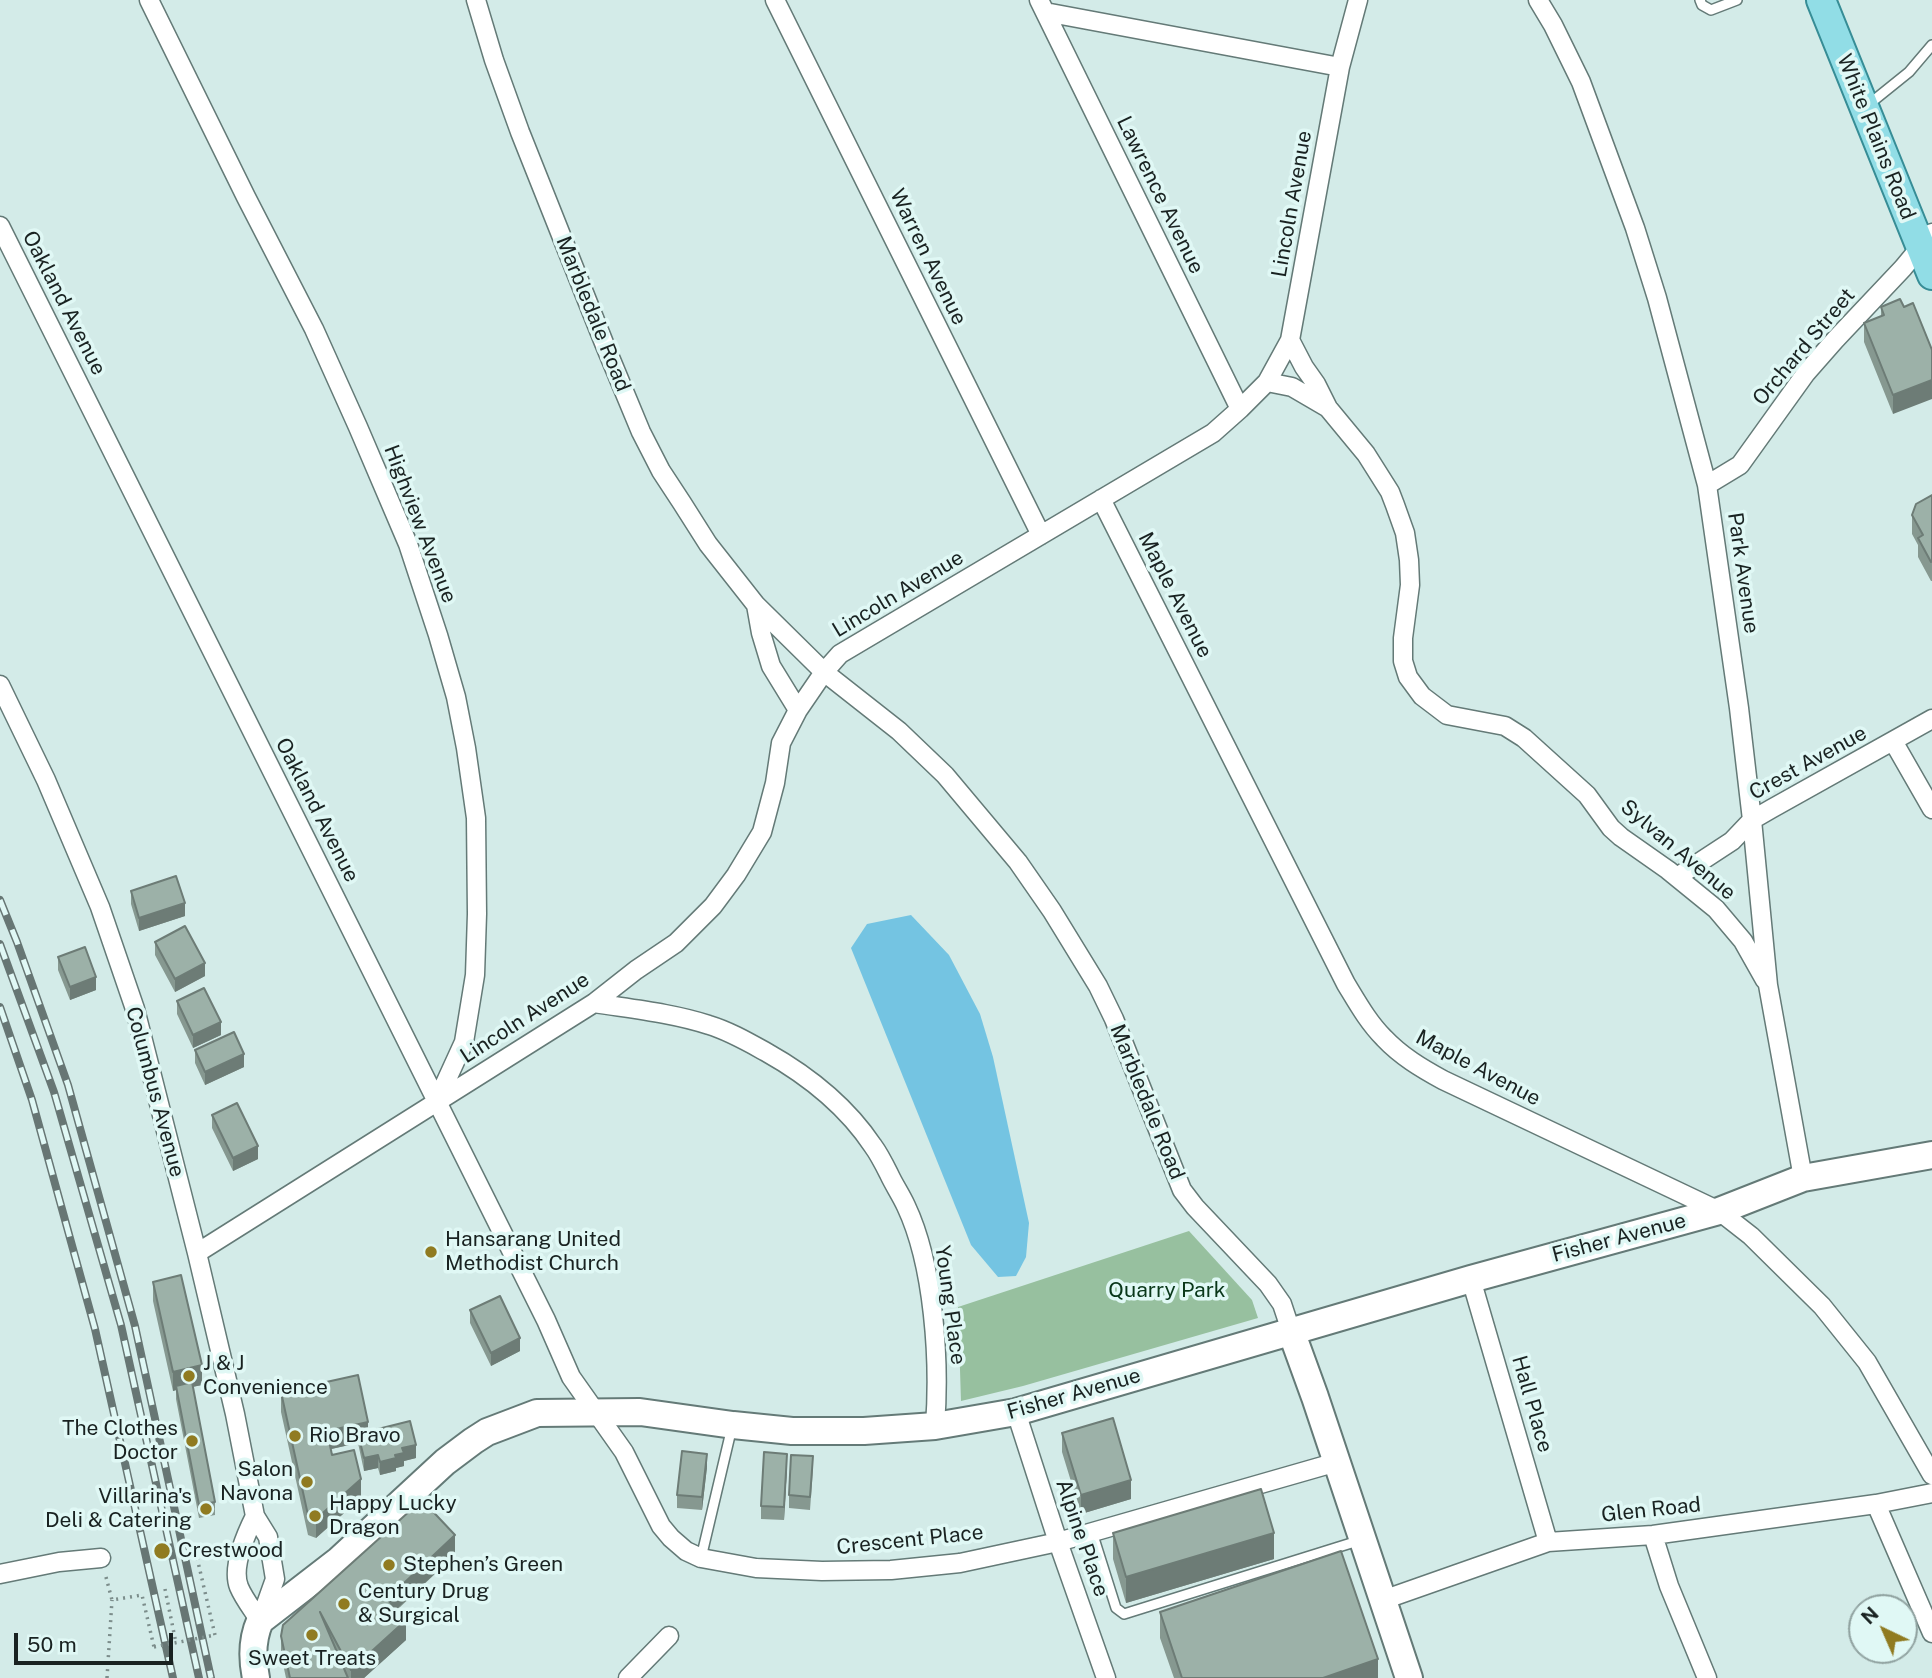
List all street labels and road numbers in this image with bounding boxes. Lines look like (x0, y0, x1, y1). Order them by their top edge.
street label: White Plains Road (1831, 51, 1921, 223)
street label: Lawrence Avenue (1111, 112, 1209, 278)
street label: Lincoln Avenue (1267, 129, 1317, 279)
street label: Warren Avenue (884, 185, 972, 329)
street label: Oakland Avenue (17, 227, 111, 379)
street label: Marbledale Road (550, 233, 636, 395)
street label: Orchard Street (1748, 283, 1860, 411)
street label: Highview Avenue (378, 441, 462, 607)
street label: Park Avenue (1722, 511, 1764, 635)
street label: Maple Avenue (1133, 528, 1217, 662)
street label: Lincoln Avenue (828, 545, 968, 643)
street label: Crest Avenue (1745, 720, 1871, 806)
street label: Oakland Avenue (270, 734, 364, 886)
street label: Sylvan Avenue (1615, 794, 1741, 906)
street label: Lincoln Avenue (456, 967, 594, 1069)
street label: Columbus Avenue (120, 1004, 190, 1180)
street label: Marbledale Road (1104, 1021, 1190, 1183)
street label: Maple Avenue (1411, 1025, 1545, 1111)
street label: Fisher Avenue (1549, 1208, 1689, 1268)
street label: Young Place (929, 1244, 971, 1366)
street label: Hall Place (1506, 1353, 1558, 1455)
street label: Fisher Avenue (1004, 1363, 1144, 1425)
street label: Alpine Place (1050, 1476, 1114, 1600)
street label: Glen Road (1600, 1492, 1702, 1528)
street label: Crescent Place (835, 1520, 985, 1560)

